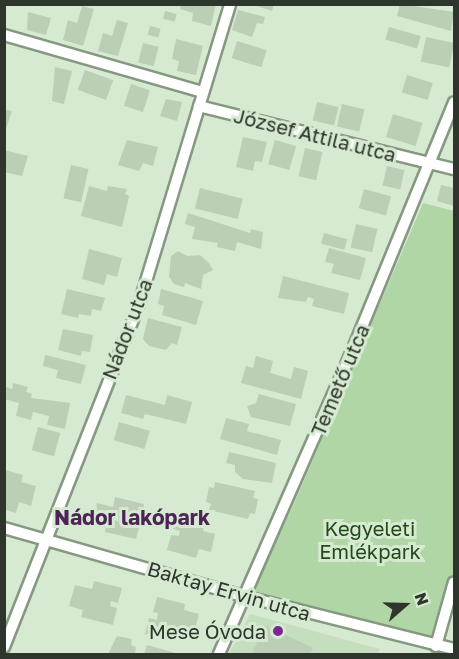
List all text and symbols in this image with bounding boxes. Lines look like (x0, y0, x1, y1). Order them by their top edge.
street label: József Attila utca (231, 103, 399, 167)
street label: Nádor utca (97, 275, 157, 383)
street label: Temető utca (306, 321, 374, 439)
district label: Nádor lakópark (54, 504, 210, 530)
park label: Kegyeleti Emlékpark (319, 517, 421, 564)
street label: Baktay Ervin utca (145, 556, 313, 626)
north arrow (375, 575, 435, 635)
text: N (410, 590, 433, 608)
place label: Mese Óvoda (149, 619, 266, 643)
marker: Mese Óvoda (271, 624, 285, 638)

